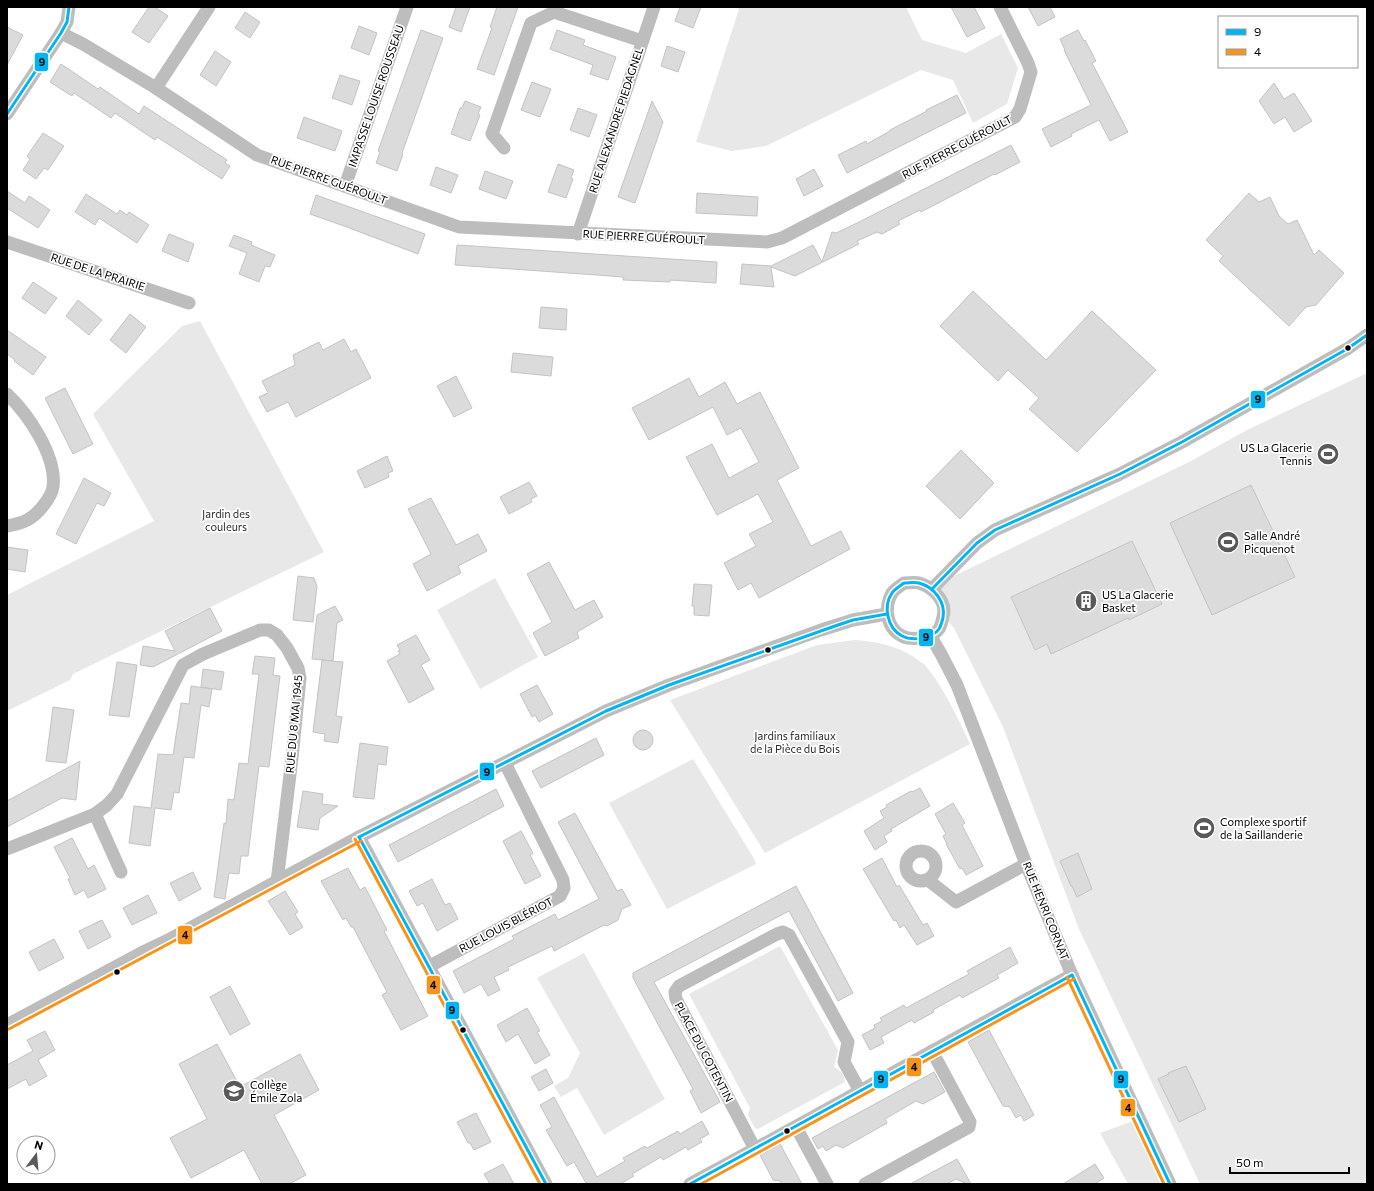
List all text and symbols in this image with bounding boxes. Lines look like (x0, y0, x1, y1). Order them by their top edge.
legend (1218, 16, 1358, 68)
street label: IMPASSE LOUISE ROUSSEAU (345, 23, 406, 169)
text: 9 (1254, 24, 1261, 38)
text: 4 (1254, 44, 1261, 58)
street label: RUE ALEXANDRE PIEDAGNEL (586, 45, 645, 194)
line badge: 9 (34, 52, 49, 72)
text: 9 (39, 55, 46, 68)
street label: RUE PIERRE GUÉROULT (899, 111, 1014, 181)
street label: RUE PIERRE GUÉROULT (269, 151, 389, 207)
street label: RUE PIERRE GUÉROULT (582, 226, 706, 246)
street label: RUE DE LA PRAIRIE (49, 250, 147, 293)
unlabelled marker (1343, 343, 1353, 353)
line badge: 9 (1250, 390, 1266, 409)
text: 9 (1255, 392, 1262, 405)
place label: US La Glacerie Tennis (1240, 441, 1312, 467)
sports icon: US La Glacerie Tennis (1315, 441, 1341, 467)
park label: Jardin des couleurs (202, 507, 250, 533)
sports icon: Salle André Picquenot (1215, 529, 1241, 555)
place label: Salle André Picquenot (1244, 529, 1300, 555)
building icon: US La Glacerie Basket (1073, 588, 1099, 614)
place label: US La Glacerie Basket (1102, 588, 1174, 614)
line badge: 9 (918, 628, 934, 647)
text: 9 (923, 630, 930, 643)
unlabelled marker (763, 645, 773, 655)
street label: RUE DU 8 MAI 1945 (283, 674, 304, 774)
park label: Jardins familiaux de la Pièce du Bois (750, 729, 840, 755)
line badge: 9 (479, 762, 495, 781)
text: 9 (484, 765, 491, 778)
sports icon: Complexe sportif de la Saillanderie (1191, 815, 1217, 841)
place label: Complexe sportif de la Saillanderie (1220, 815, 1307, 841)
street label: RUE HENRI CORNAT (1021, 860, 1072, 962)
street label: RUE LOUIS BLÉRIOT (456, 893, 555, 955)
line badge: 4 (177, 925, 193, 945)
text: 4 (182, 928, 189, 941)
unlabelled marker (112, 967, 122, 977)
line badge: 4 (426, 975, 441, 995)
text: 4 (430, 978, 437, 991)
street label: PLACE DU COTENTIN (673, 1000, 736, 1104)
line badge: 9 (445, 1001, 460, 1020)
text: 9 (449, 1003, 456, 1016)
unlabelled marker (458, 1025, 468, 1035)
line badge: 4 (906, 1057, 922, 1077)
text: 4 (911, 1060, 918, 1073)
line badge: 9 (873, 1070, 889, 1089)
line badge: 9 (1113, 1070, 1129, 1089)
text: 9 (878, 1072, 885, 1085)
text: 9 (1118, 1072, 1125, 1085)
school or university icon: Collège Émile Zola (221, 1078, 247, 1104)
place label: Collège Émile Zola (250, 1078, 302, 1104)
line badge: 4 (1120, 1098, 1136, 1117)
text: 4 (1125, 1101, 1132, 1114)
unlabelled marker (782, 1126, 792, 1136)
north arrow (16, 1135, 56, 1175)
text: N (33, 1138, 45, 1152)
scale bar (1230, 1149, 1349, 1175)
text: 50 m (1236, 1155, 1264, 1169)

